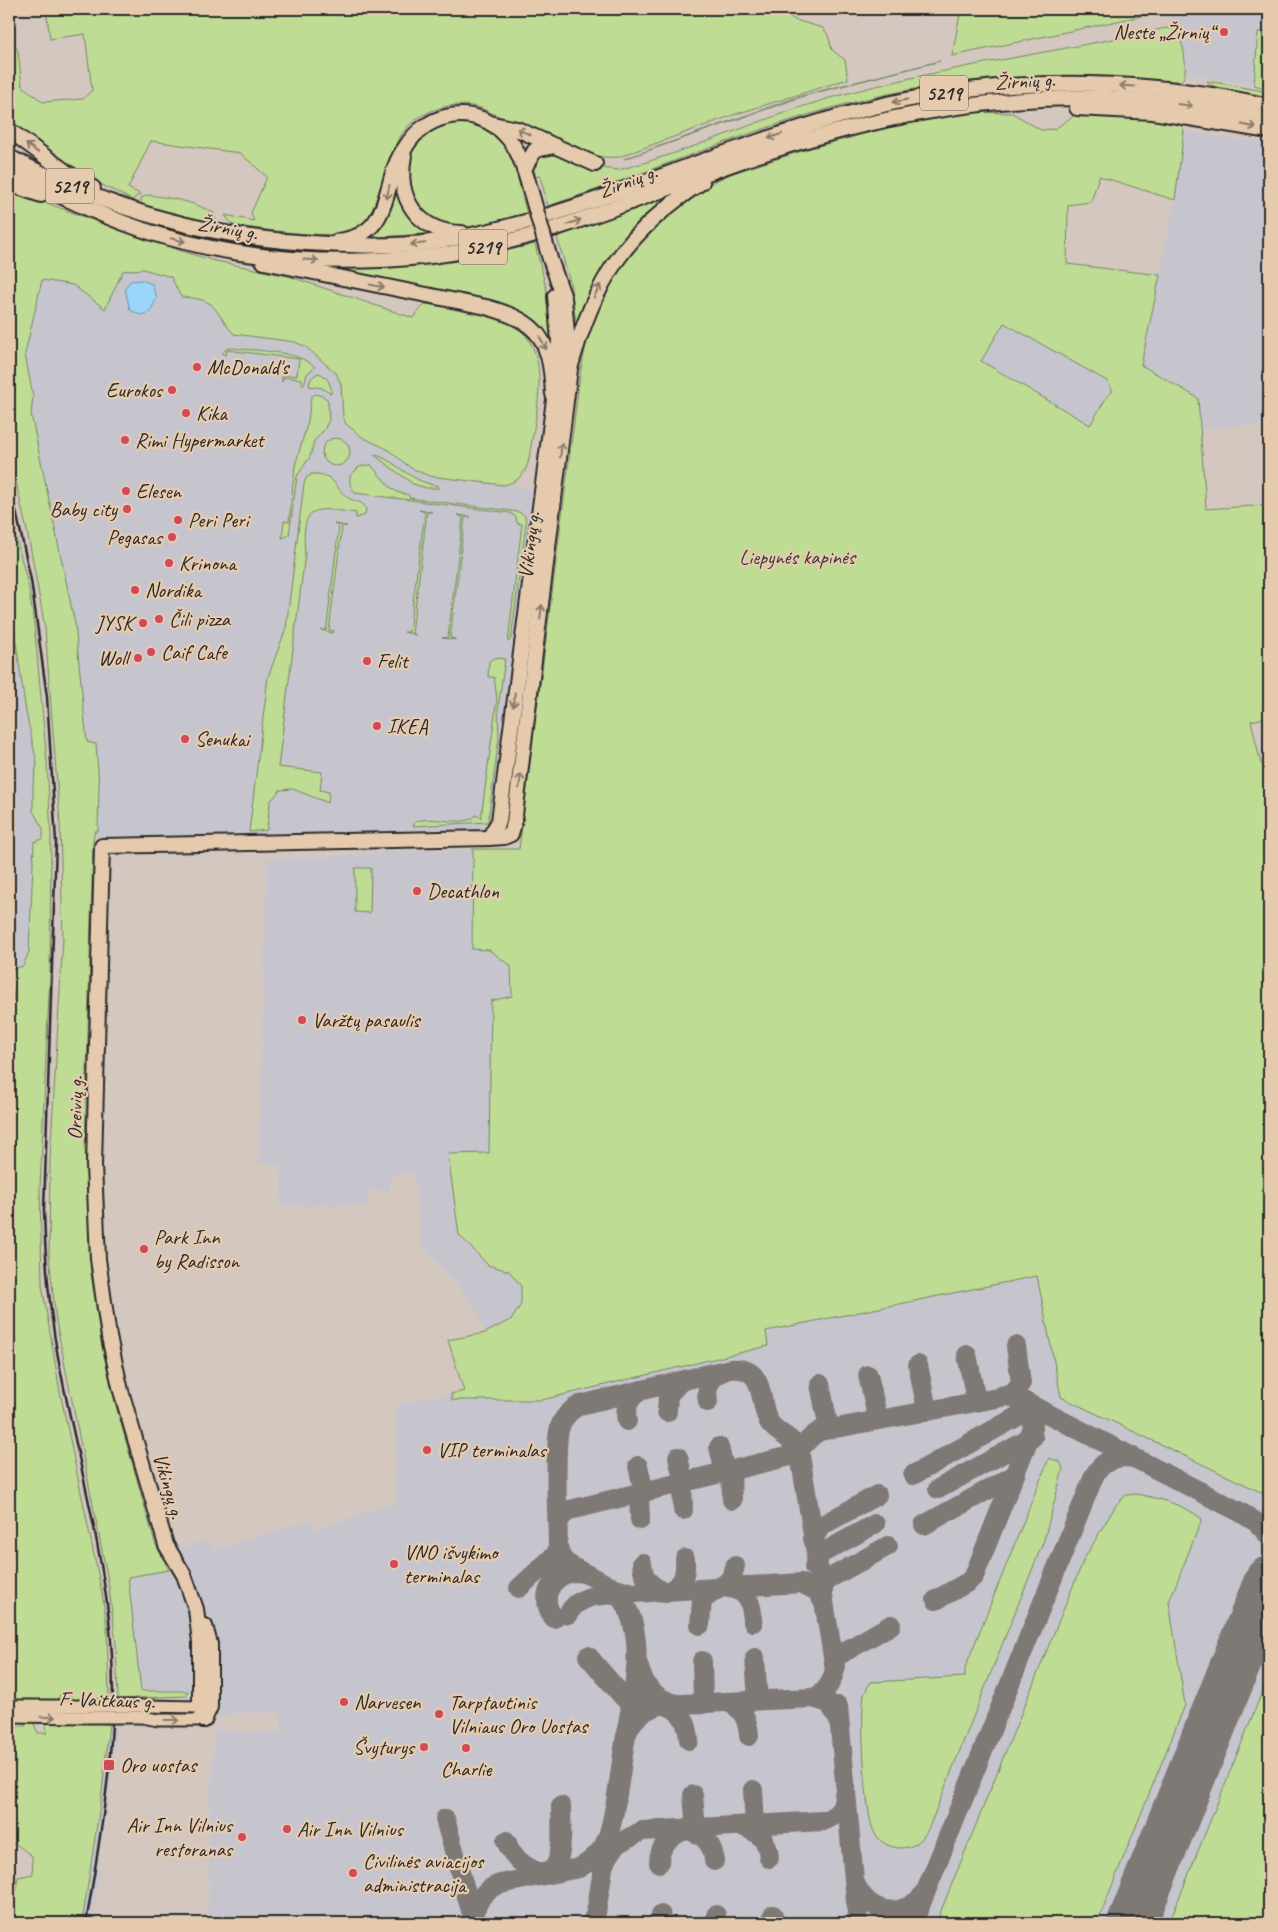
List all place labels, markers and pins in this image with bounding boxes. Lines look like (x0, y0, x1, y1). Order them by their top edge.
place label: Neste „Žirnių“ (1114, 19, 1218, 45)
marker: Neste „Žirnių“ (1218, 26, 1230, 38)
place label: McDonald's (207, 354, 290, 380)
marker: McDonald's (191, 361, 203, 373)
place label: Eurokos (106, 377, 164, 403)
marker: Eurokos (166, 384, 178, 396)
place label: Kika (196, 400, 228, 426)
marker: Kika (180, 407, 192, 419)
place label: Rimi Hypermarket (135, 427, 265, 453)
marker: Rimi Hypermarket (119, 434, 131, 446)
place label: Elesen (136, 478, 182, 504)
marker: Elesen (120, 485, 132, 497)
place label: Baby city (50, 496, 119, 522)
marker: Baby city (121, 503, 133, 515)
place label: Peri Peri (188, 507, 252, 533)
marker: Peri Peri (172, 514, 184, 526)
place label: Pegasas (107, 524, 164, 550)
marker: Pegasas (166, 531, 178, 543)
place label: Krinona (179, 550, 238, 576)
marker: Krinona (163, 557, 175, 569)
place label: Nordika (145, 577, 203, 603)
marker: Nordika (129, 584, 141, 596)
place label: Čili pizza (169, 606, 232, 632)
place label: JYSK (95, 610, 138, 636)
marker: Čili pizza (153, 613, 165, 625)
marker: JYSK (137, 617, 149, 629)
place label: Caif Cafe (161, 639, 229, 665)
place label: Woll (98, 645, 131, 671)
marker: Caif Cafe (145, 646, 157, 658)
place label: Felit (377, 648, 410, 674)
marker: Woll (132, 652, 144, 664)
marker: Felit (361, 655, 373, 667)
place label: IKEA (387, 713, 428, 739)
marker: IKEA (371, 720, 383, 732)
place label: Senukai (195, 726, 252, 752)
marker: Senukai (179, 733, 191, 745)
place label: Decathlon (427, 878, 499, 904)
marker: Decathlon (411, 885, 423, 897)
place label: Varžtų pasaulis (312, 1007, 421, 1033)
marker: Varžtų pasaulis (296, 1014, 308, 1026)
place label: Park Inn by Radisson (154, 1224, 241, 1274)
marker: Park Inn by Radisson (138, 1243, 150, 1255)
place label: VIP terminalas (437, 1437, 547, 1463)
marker: VIP terminalas (421, 1444, 433, 1456)
place label: VNO išvykimo terminalas (404, 1539, 500, 1589)
marker: VNO išvykimo terminalas (388, 1558, 400, 1570)
place label: Narvesen (354, 1689, 421, 1715)
place label: Tarptautinis Vilniaus Oro Uostas (449, 1689, 589, 1739)
marker: Narvesen (338, 1696, 350, 1708)
marker: Tarptautinis Vilniaus Oro Uostas (433, 1708, 445, 1720)
place label: Švyturys (353, 1734, 416, 1760)
marker: Švyturys (418, 1741, 430, 1753)
marker: Charlie (460, 1742, 472, 1754)
place label: Oro uostas (120, 1752, 198, 1778)
place label: Charlie (441, 1756, 493, 1782)
marker: Oro uostas (102, 1758, 116, 1772)
place label: Air Inn Vilnius restoranas (126, 1812, 234, 1862)
place label: Air Inn Vilnius (297, 1816, 404, 1842)
marker: Air Inn Vilnius (281, 1823, 293, 1835)
marker: Air Inn Vilnius restoranas (236, 1831, 248, 1843)
place label: Civilinės aviacijos administracija (363, 1848, 485, 1898)
marker: Civilinės aviacijos administracija (347, 1867, 359, 1879)

